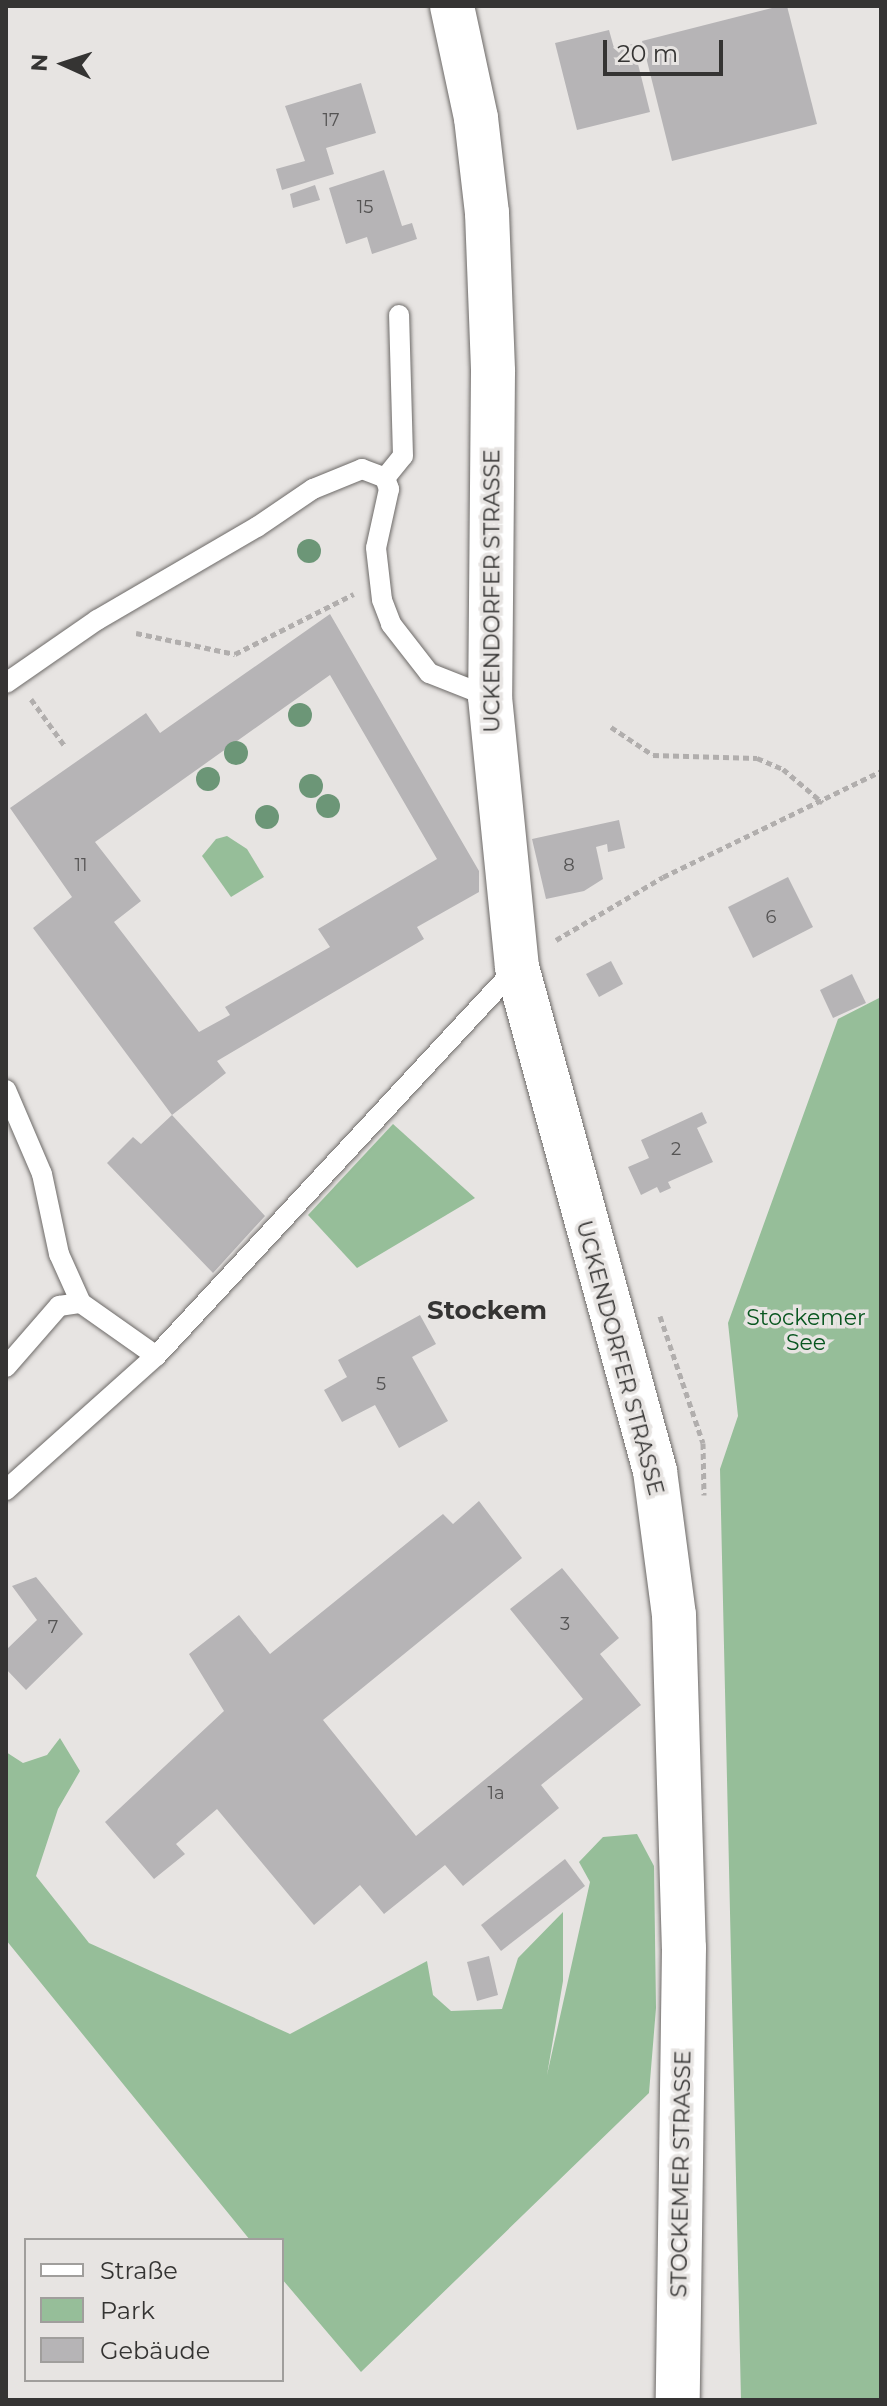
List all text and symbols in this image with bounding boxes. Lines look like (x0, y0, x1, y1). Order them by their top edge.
north arrow (24, 24, 104, 104)
scale bar (607, 24, 727, 74)
text: 20 m (617, 39, 678, 68)
text: N (26, 53, 53, 72)
house number: 17 (322, 109, 340, 131)
house number: 15 (357, 196, 373, 218)
street label: UCKENDORFER STRASSE (479, 449, 505, 733)
house number: 11 (75, 854, 87, 876)
house number: 8 (563, 854, 575, 876)
house number: 6 (766, 906, 776, 928)
house number: 2 (671, 1138, 681, 1160)
street label: UCKENDORFER STRASSE (571, 1218, 669, 1498)
district label: Stockem (427, 1295, 547, 1327)
park label: Stockemer See (746, 1304, 866, 1356)
house number: 5 (376, 1373, 386, 1395)
house number: 3 (560, 1613, 570, 1635)
house number: 7 (48, 1616, 58, 1638)
house number: 1a (487, 1782, 505, 1804)
street label: STOCKEMER STRASSE (666, 2050, 696, 2298)
legend (24, 2238, 284, 2382)
text: Straße (100, 2256, 178, 2285)
text: Park (100, 2296, 155, 2325)
text: Gebäude (100, 2336, 210, 2365)

